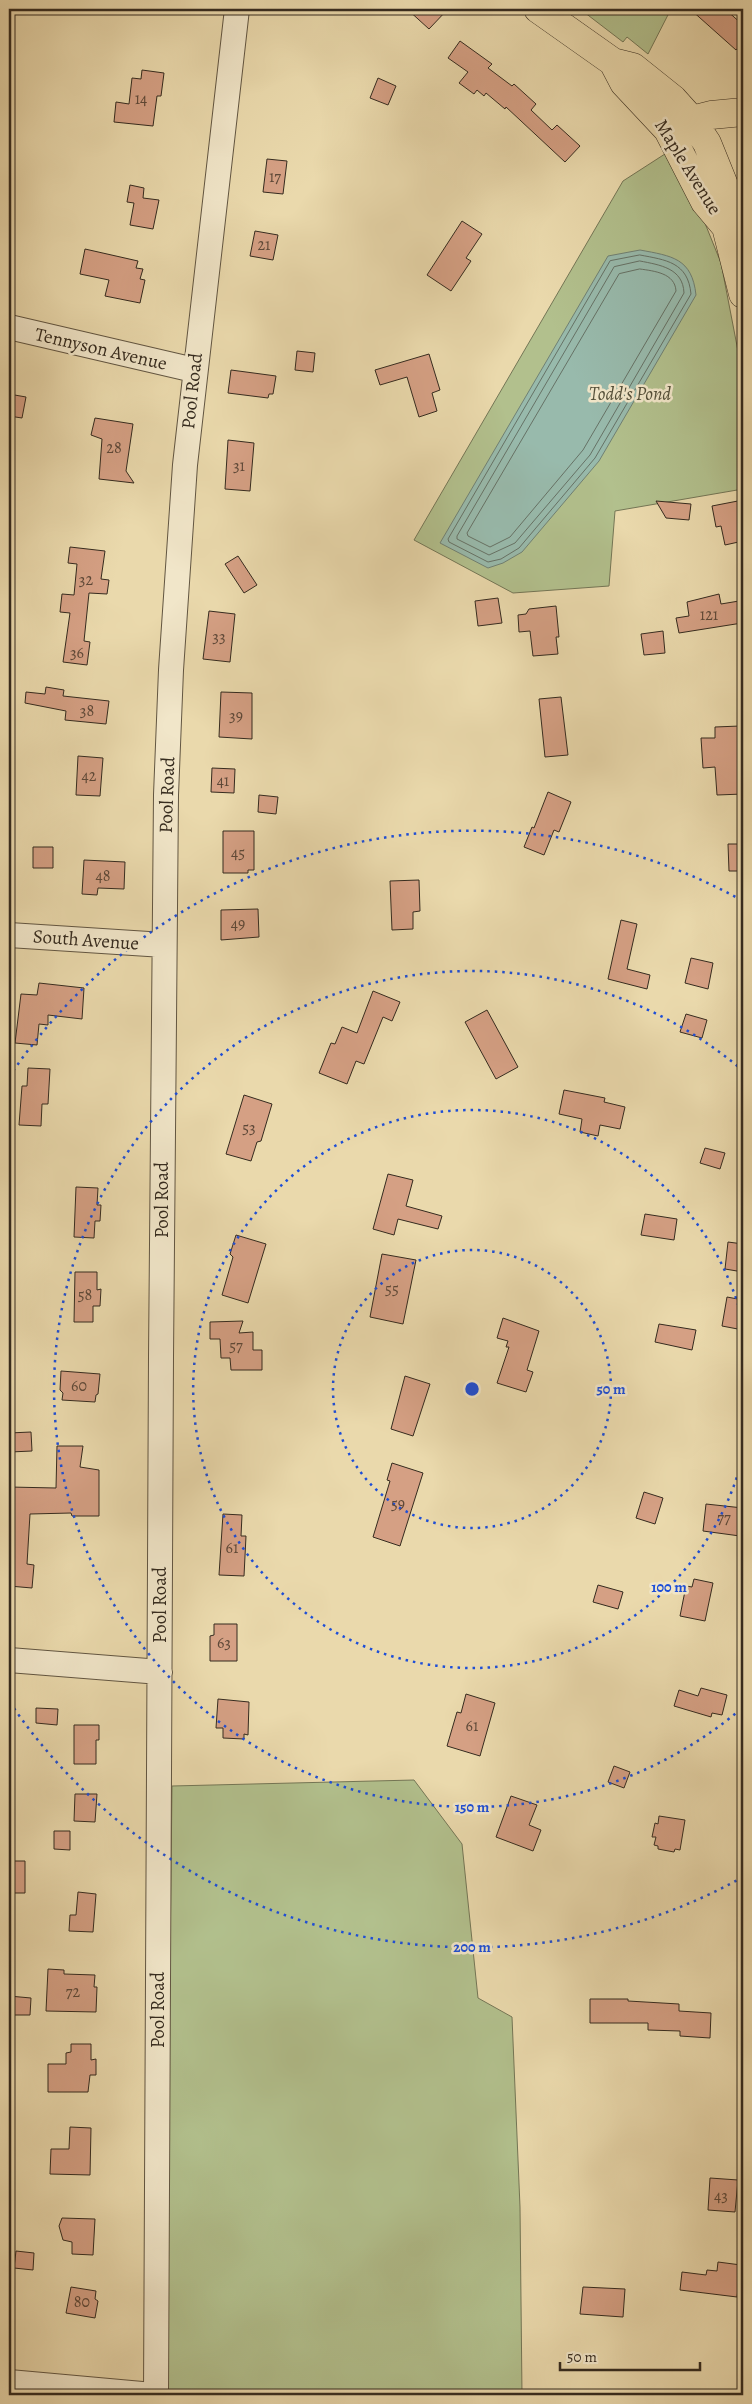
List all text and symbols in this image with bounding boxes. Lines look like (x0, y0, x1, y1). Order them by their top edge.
house number: 14 (135, 88, 147, 110)
street label: Maple Avenue (648, 114, 728, 220)
house number: 17 (269, 166, 281, 188)
house number: 21 (257, 234, 271, 256)
street label: Tennyson Avenue (33, 321, 169, 377)
street label: Pool Road (175, 351, 209, 430)
park label: Todd's Pond (589, 381, 671, 407)
house number: 28 (106, 437, 122, 459)
house number: 31 (233, 455, 246, 477)
house number: 32 (79, 569, 94, 591)
house number: 121 (700, 604, 719, 626)
house number: 33 (212, 626, 226, 648)
house number: 36 (70, 642, 84, 664)
house number: 38 (80, 700, 94, 722)
house number: 39 (229, 705, 243, 727)
street label: Pool Road (153, 756, 181, 834)
house number: 42 (82, 765, 97, 787)
house number: 41 (217, 770, 230, 792)
house number: 45 (231, 842, 245, 864)
house number: 48 (95, 865, 111, 887)
house number: 49 (231, 913, 245, 935)
street label: South Avenue (32, 923, 140, 957)
house number: 53 (242, 1117, 256, 1139)
street label: Pool Road (149, 1161, 175, 1238)
house number: 55 (385, 1278, 399, 1300)
house number: 58 (78, 1284, 92, 1306)
house number: 57 (229, 1335, 243, 1357)
house number: 60 (71, 1375, 87, 1397)
text: 50 m (596, 1379, 626, 1399)
centre of rings (463, 1380, 481, 1398)
house number: 59 (391, 1493, 405, 1515)
house number: 77 (717, 1507, 731, 1529)
house number: 61 (226, 1537, 239, 1559)
street label: Pool Road (147, 1566, 173, 1643)
text: 100 m (651, 1577, 687, 1597)
house number: 63 (217, 1632, 231, 1654)
house number: 61 (466, 1715, 479, 1737)
text: 150 m (455, 1797, 490, 1817)
text: 200 m (453, 1937, 491, 1957)
street label: Pool Road (145, 1971, 171, 2048)
house number: 72 (66, 1981, 81, 2003)
house number: 43 (714, 2185, 728, 2207)
house number: 80 (74, 2291, 90, 2313)
scale bar (560, 2339, 700, 2371)
text: 50 m (567, 2347, 597, 2367)

